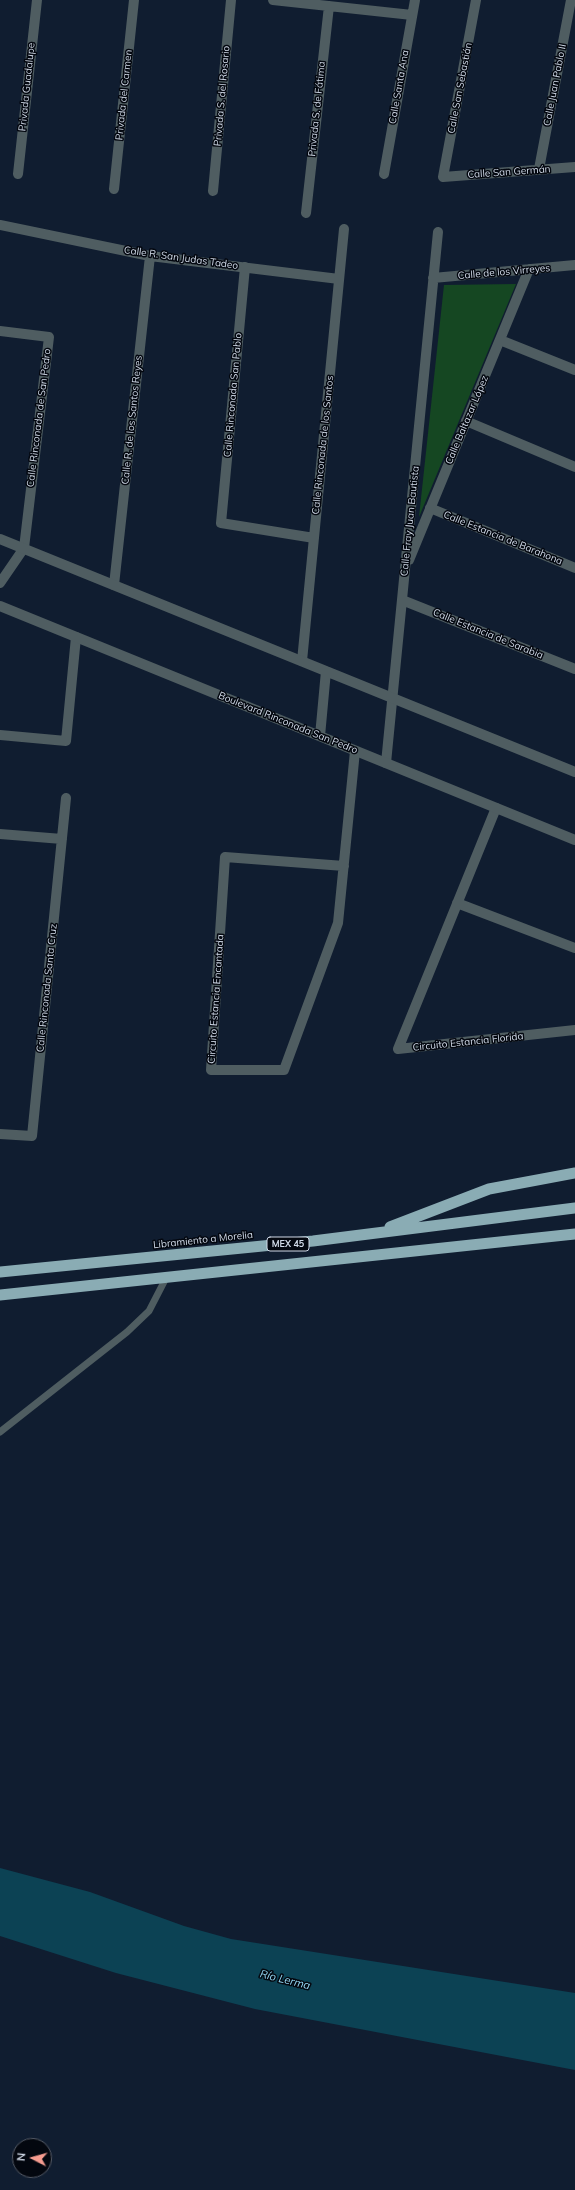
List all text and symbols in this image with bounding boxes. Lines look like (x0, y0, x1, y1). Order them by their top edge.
street label: Calle San Sebastián (445, 41, 475, 135)
street label: Privada Guadalupe (16, 42, 38, 132)
street label: Calle Juan Pablo II (541, 43, 569, 127)
street label: Privada S. del Rosario (212, 45, 232, 147)
street label: Privada del Carmen (113, 49, 135, 141)
street label: Calle Santa Ana (387, 49, 411, 125)
street label: Privada S. de Fátima (306, 61, 328, 157)
street label: Calle San Germán (467, 163, 551, 181)
street label: Calle R. San Judas Tadeo (123, 244, 239, 272)
street label: Calle de los Virreyes (457, 262, 551, 282)
street label: Calle Rinconada San Pablo (222, 332, 244, 458)
street label: Calle Rinconada de San Pedro (25, 348, 53, 488)
street label: Calle R. de los Santos Reyes (119, 355, 145, 485)
street label: Calle Baltazar López (443, 374, 491, 466)
street label: Calle Rinconada de los Santos (310, 375, 336, 515)
street label: Calle Fray Juan Bautista (398, 465, 422, 577)
street label: Calle Estancia de Barahona (442, 509, 564, 567)
street label: Calle Estancia de Sarabia (431, 606, 545, 662)
street label: Boulevard Rinconada San Pedro (217, 689, 359, 757)
street label: Calle Rinconada Santa Cruz (34, 923, 60, 1053)
street label: Circuito Estancia Encantada (205, 934, 227, 1064)
street label: Circuito Estancia Florida (412, 1030, 524, 1054)
street label: Libramiento a Morelia (152, 1229, 254, 1251)
road number: MEX 45 (267, 1237, 309, 1251)
water label: Río Lerma (258, 1967, 312, 1993)
north arrow (12, 2138, 52, 2178)
text: N (14, 2152, 28, 2162)

